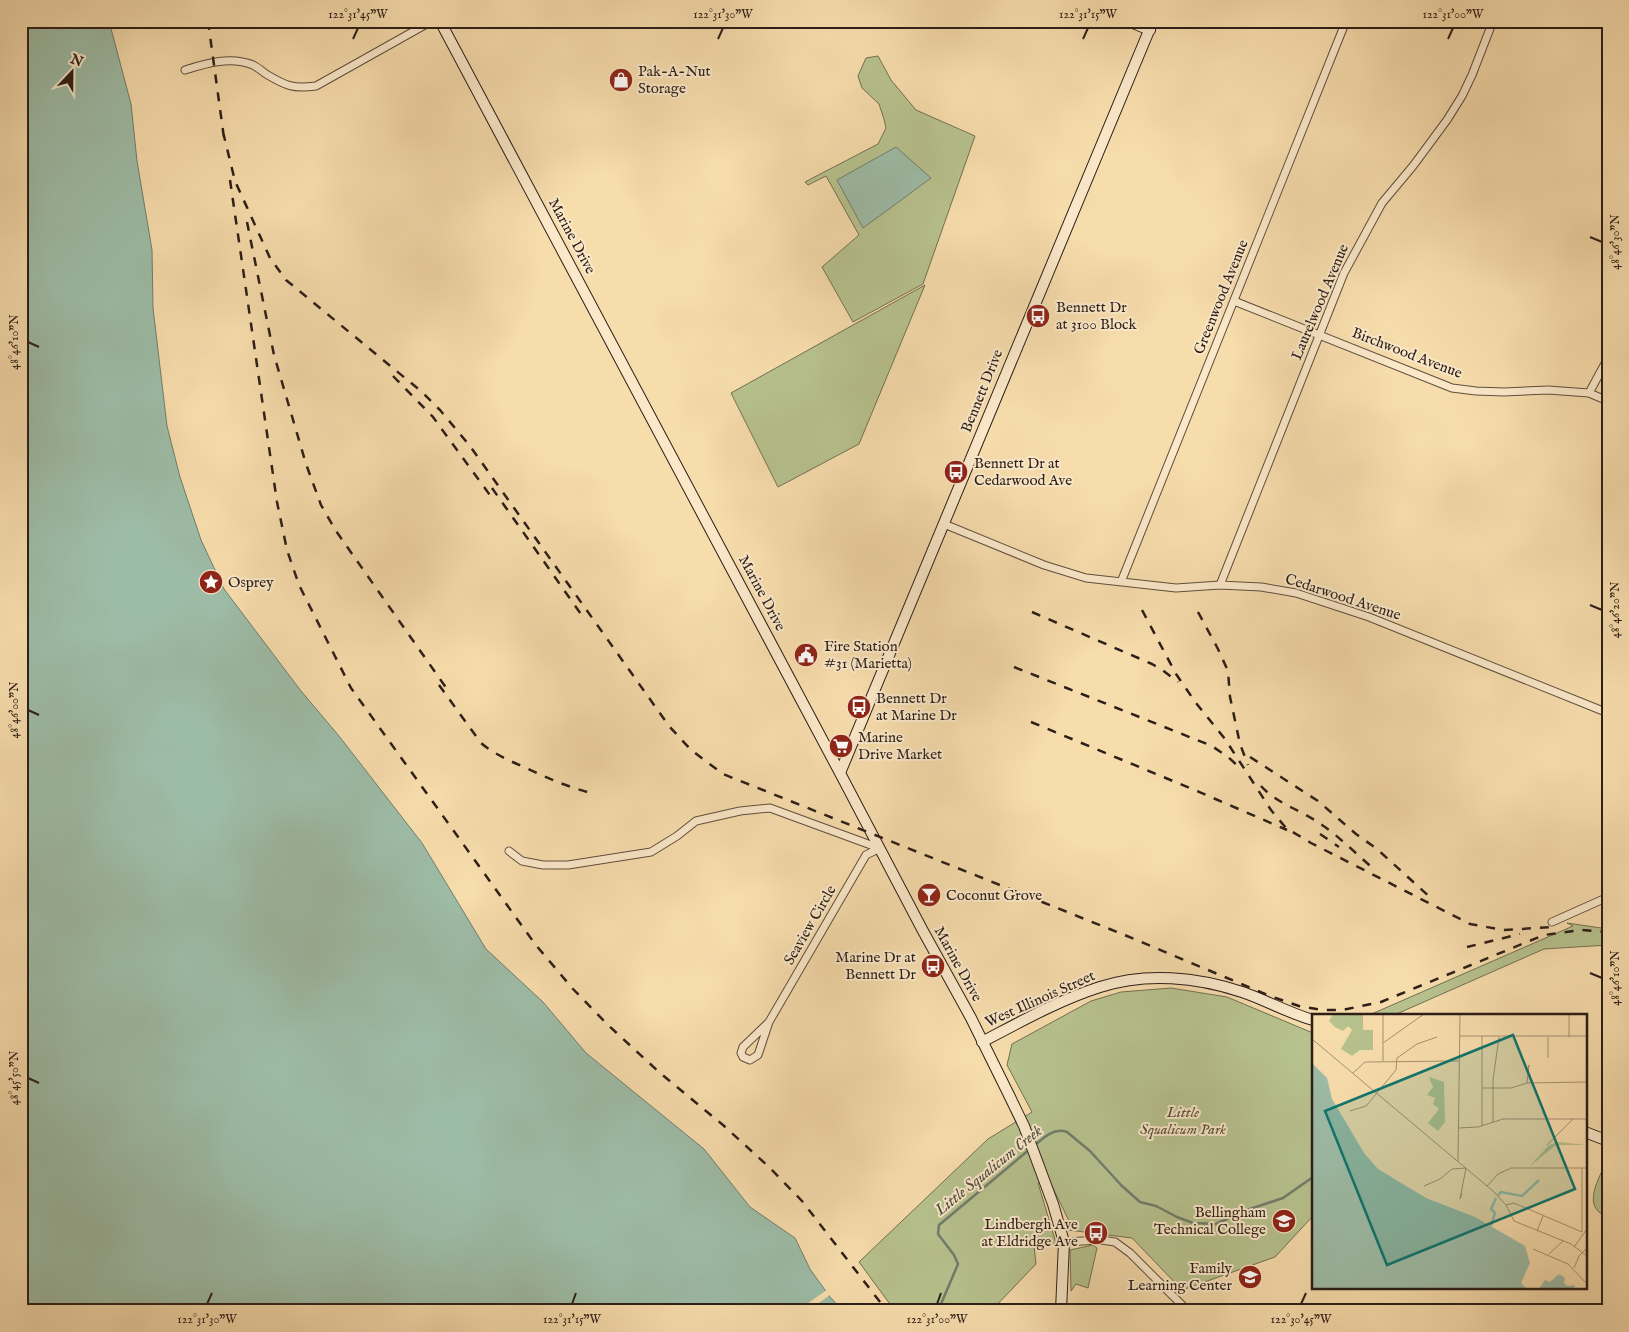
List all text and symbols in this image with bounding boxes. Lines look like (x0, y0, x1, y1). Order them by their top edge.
text: 122°31'45"W (328, 7, 388, 22)
text: 122°31'30"W (693, 7, 753, 22)
text: 122°31'15"W (1059, 7, 1118, 22)
text: 122°31'00"W (1423, 7, 1484, 22)
north arrow (48, 48, 98, 98)
text: N (67, 50, 85, 71)
place label: Pak-A-Nut Storage (638, 62, 711, 98)
shop icon: Pak-A-Nut Storage (608, 67, 634, 93)
street label: Marine Drive (544, 195, 600, 277)
text: 48°46'30"N (1608, 214, 1623, 270)
street label: Greenwood Avenue (1189, 237, 1253, 357)
street label: Laurelwood Avenue (1287, 241, 1353, 363)
place label: Bennett Dr at 3100 Block (1056, 298, 1138, 334)
bus stop icon: Bennett Dr at 3100 Block (1025, 303, 1051, 329)
text: 48°46'10"N (7, 314, 22, 370)
street label: Birchwood Avenue (1349, 323, 1465, 383)
street label: Bennett Drive (957, 346, 1007, 435)
place label: Bennett Dr at Cedarwood Ave (974, 454, 1072, 490)
bus stop icon: Bennett Dr at Cedarwood Ave (943, 459, 969, 485)
street label: Marine Drive (734, 552, 790, 634)
place icon: Osprey (198, 569, 224, 595)
street label: Cedarwood Avenue (1283, 569, 1403, 625)
place label: Osprey (228, 573, 274, 592)
text: 48°46'20"N (1608, 581, 1623, 638)
place label: Fire Station #31 (Marietta) (824, 637, 912, 673)
public building icon: Fire Station #31 (Marietta) (793, 642, 819, 668)
text: 48°46'00"N (7, 681, 22, 738)
place label: Bennett Dr at Marine Dr (876, 689, 957, 725)
bus stop icon: Bennett Dr at Marine Dr (846, 694, 872, 720)
place label: Marine Drive Market (858, 728, 942, 764)
supermarket icon: Marine Drive Market (828, 733, 854, 759)
street label: Seaview Circle (780, 882, 841, 968)
bar icon: Coconut Grove (916, 882, 942, 908)
place label: Coconut Grove (946, 886, 1042, 905)
street label: Marine Drive (930, 923, 987, 1005)
place label: Marine Dr at Bennett Dr (835, 948, 916, 984)
text: 48°46'10"N (1608, 950, 1623, 1006)
bus stop icon: Marine Dr at Bennett Dr (920, 953, 946, 979)
street label: West Illinois Street (982, 966, 1098, 1032)
inset map (1312, 1014, 1586, 1290)
text: 48°45'50"N (7, 1050, 22, 1105)
park label: Little Squalicum Park (1140, 1103, 1226, 1139)
water label: Little Squalicum Creek (931, 1121, 1047, 1221)
place label: Bellingham Technical College (1154, 1203, 1266, 1239)
school or university icon: Bellingham Technical College (1271, 1208, 1297, 1234)
place label: Lindbergh Ave at Eldridge Ave (982, 1215, 1078, 1251)
bus stop icon: Lindbergh Ave at Eldridge Ave (1083, 1220, 1109, 1246)
place label: Family Learning Center (1128, 1259, 1233, 1295)
school or university icon: Family Learning Center (1237, 1264, 1263, 1290)
text: 122°31'30"W (177, 1312, 237, 1327)
text: 122°31'15"W (543, 1312, 602, 1327)
text: 122°31'00"W (907, 1312, 968, 1327)
text: 122°30'45"W (1271, 1312, 1332, 1327)

